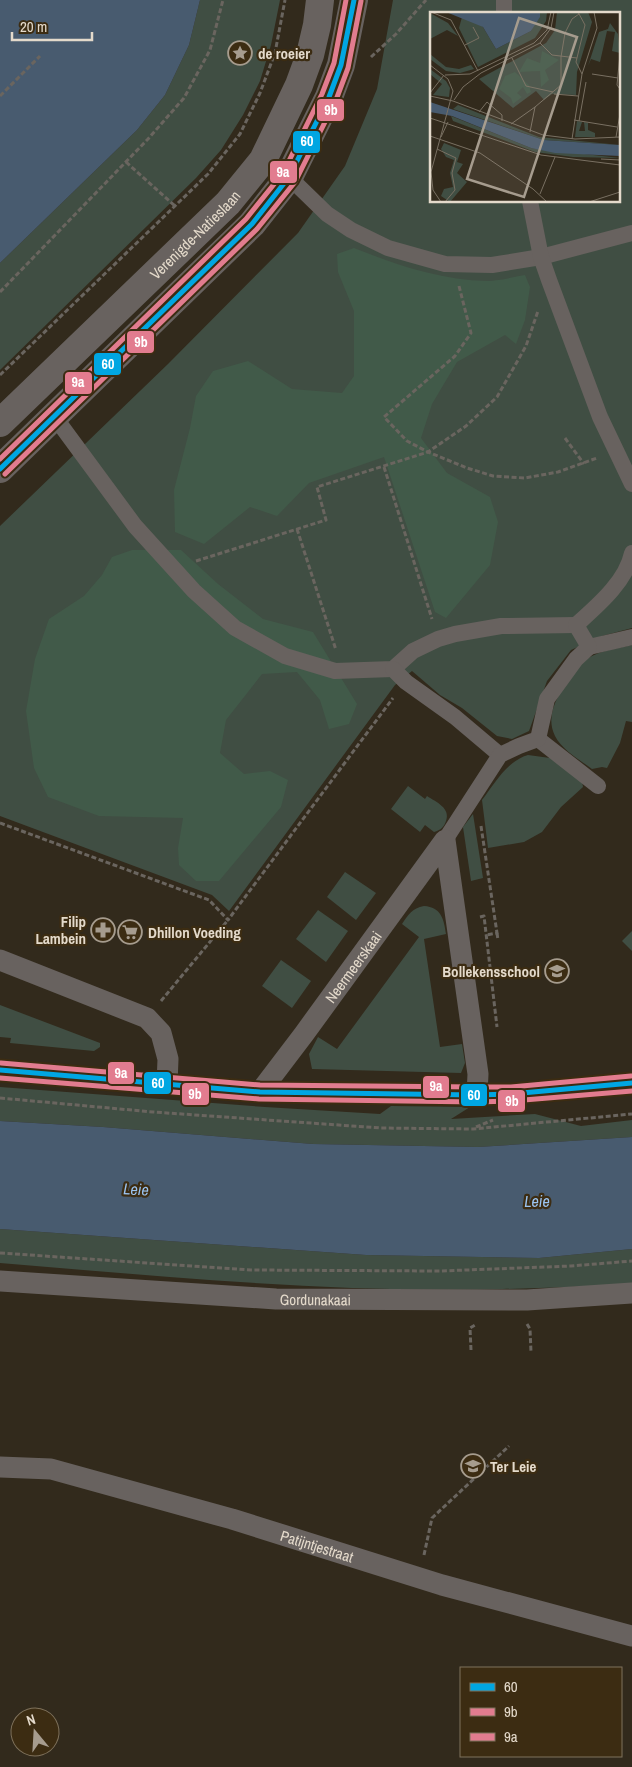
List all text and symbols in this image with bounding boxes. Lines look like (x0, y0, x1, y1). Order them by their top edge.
scale bar (12, 10, 92, 42)
inset map (430, 12, 620, 202)
text: 20 m (20, 16, 47, 37)
place icon: de roeier (227, 40, 253, 66)
place label: de roeier (258, 43, 310, 64)
line badge: 9b (316, 98, 345, 122)
text: 9b (324, 101, 338, 119)
line badge: 60 (292, 130, 321, 154)
text: 60 (301, 132, 313, 150)
line badge: 9a (269, 160, 298, 184)
text: 9a (277, 163, 290, 181)
street label: Verenigde-Natieslaan (145, 186, 245, 284)
line badge: 9b (126, 330, 155, 354)
text: 9b (134, 333, 148, 351)
line badge: 60 (93, 352, 122, 376)
text: 60 (102, 355, 114, 373)
line badge: 9a (64, 371, 93, 395)
text: 9a (72, 373, 85, 391)
place label: Filip Lambein (35, 911, 86, 949)
pharmacy icon: Filip Lambein (90, 917, 116, 943)
supermarket icon: Dhillon Voeding (117, 919, 143, 945)
place label: Dhillon Voeding (148, 922, 241, 943)
street label: Neermeerskaai (320, 926, 386, 1007)
school or university icon: Bollekensschool (544, 958, 570, 984)
place label: Bollekensschool (442, 961, 540, 982)
line badge: 9a (107, 1061, 135, 1085)
text: 9a (115, 1064, 128, 1082)
line badge: 60 (143, 1071, 172, 1095)
text: 60 (152, 1074, 164, 1092)
line badge: 9a (422, 1075, 450, 1099)
text: 9a (430, 1077, 443, 1095)
line badge: 9b (181, 1082, 210, 1106)
line badge: 60 (460, 1083, 488, 1107)
text: 9b (188, 1085, 202, 1103)
text: 60 (468, 1086, 480, 1104)
line badge: 9b (497, 1089, 526, 1113)
text: 9b (505, 1092, 519, 1110)
water label: Leie (123, 1177, 149, 1201)
water label: Leie (524, 1190, 550, 1212)
street label: Gordunakaai (280, 1289, 351, 1310)
school or university icon: Ter Leie (460, 1453, 486, 1479)
place label: Ter Leie (490, 1456, 536, 1477)
street label: Patijntjestraat (278, 1524, 357, 1567)
legend (460, 1667, 622, 1757)
text: 60 (504, 1676, 518, 1697)
text: 9b (504, 1701, 518, 1722)
north arrow (10, 1707, 60, 1757)
text: N (24, 1710, 38, 1729)
text: 9a (504, 1726, 518, 1747)

